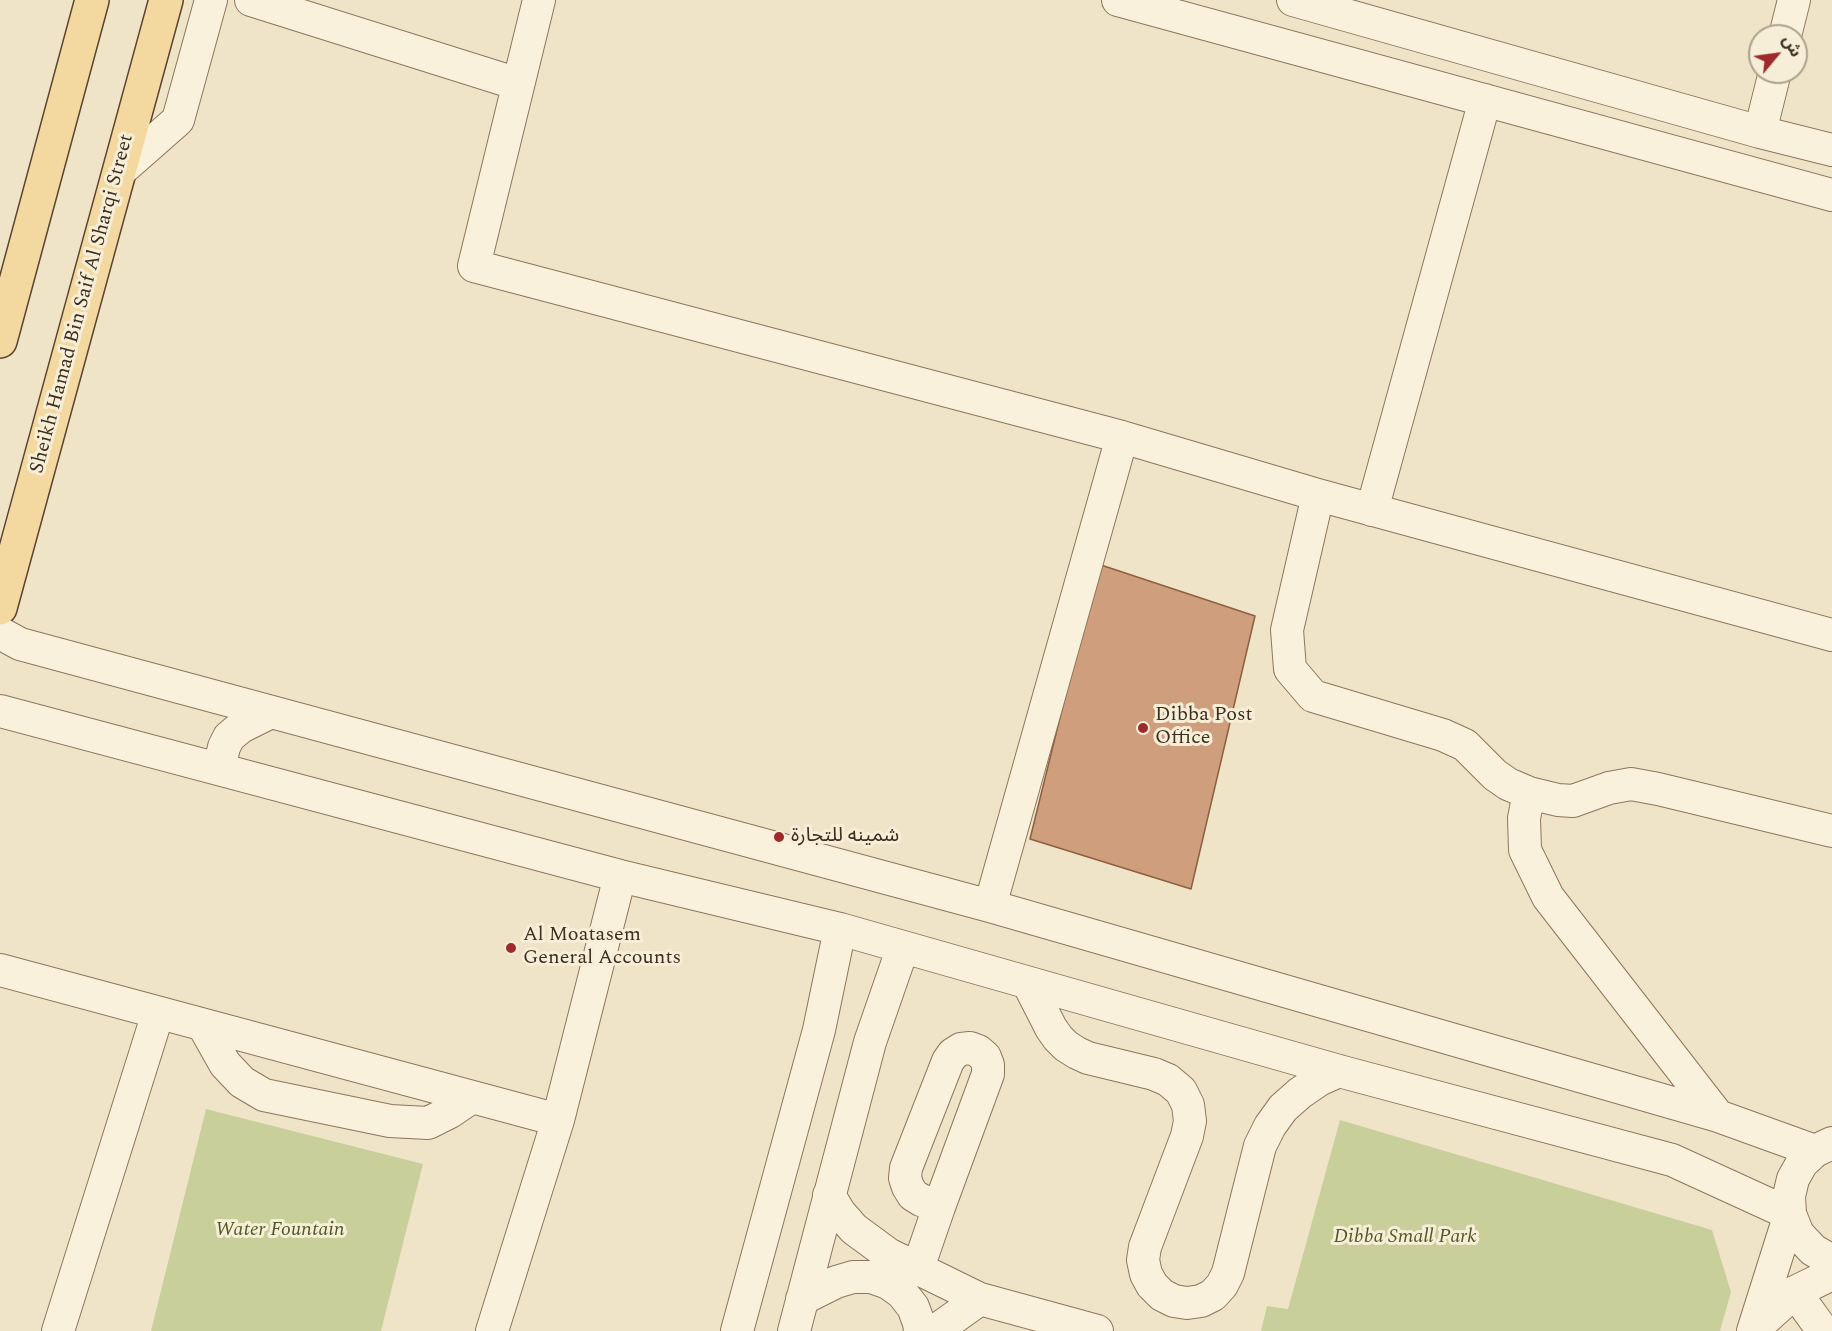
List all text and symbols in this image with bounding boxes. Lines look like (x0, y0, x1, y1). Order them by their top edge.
north arrow (1748, 24, 1808, 84)
text: ش (1776, 31, 1808, 62)
street label: Sheikh Hamad Bin Saif Al Sharqi Street (26, 132, 140, 476)
place label: Dibba Post Office (1155, 704, 1253, 751)
marker: Dibba Post Office (1136, 721, 1150, 735)
place label: شمينه للتجارة (791, 825, 899, 849)
marker: شمينه للتجارة (772, 830, 786, 844)
place label: Al Moatasem General Accounts (523, 924, 681, 971)
marker: Al Moatasem General Accounts (504, 941, 518, 955)
park label: Water Fountain (215, 1219, 345, 1243)
park label: Dibba Small Park (1333, 1226, 1477, 1250)

